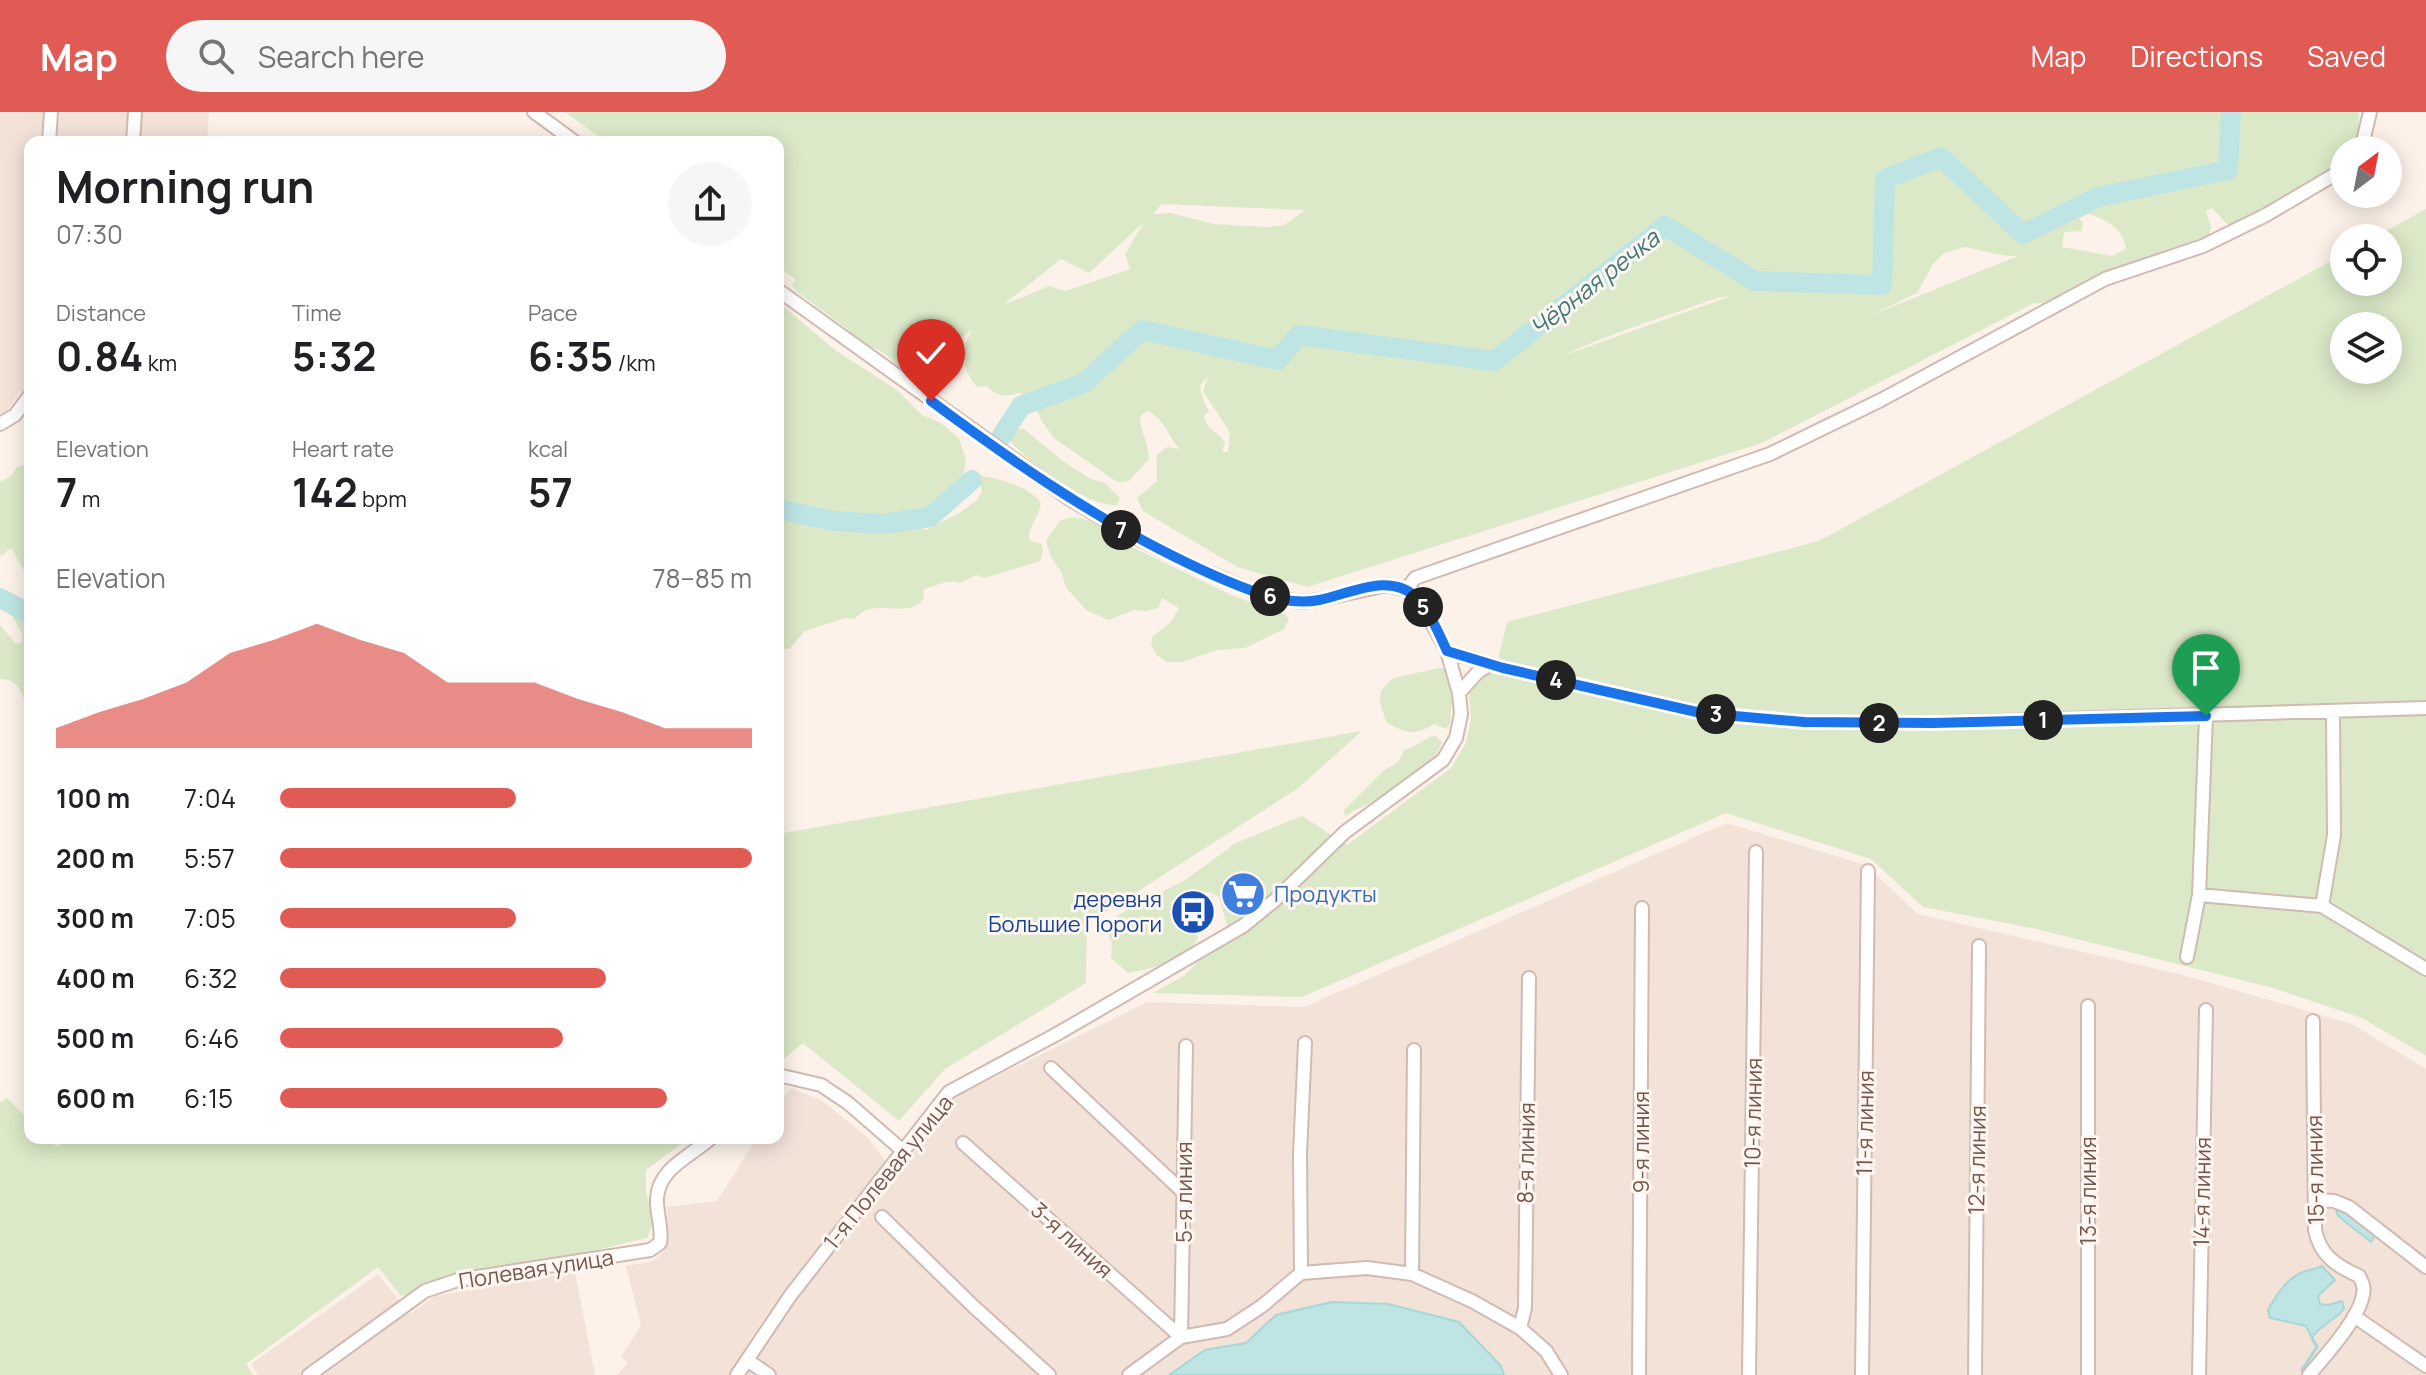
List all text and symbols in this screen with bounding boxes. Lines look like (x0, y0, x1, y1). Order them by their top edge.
search box (166, 20, 726, 92)
text: Map (40, 30, 118, 82)
icon: search (194, 34, 238, 78)
text: Search here (258, 36, 425, 77)
text: Map (2031, 37, 2086, 75)
text: Directions (2130, 37, 2263, 75)
text: Saved (2307, 37, 2386, 75)
north arrow (2330, 136, 2402, 208)
map controls (2330, 136, 2402, 384)
text: Morning run (56, 156, 314, 216)
button: share (668, 162, 752, 246)
text: 07:30 (56, 216, 123, 252)
water label: Чёрная речка (1522, 220, 1667, 343)
button: locate (2330, 224, 2402, 296)
text: Distance (56, 298, 146, 328)
text: Time (292, 298, 342, 328)
text: Pace (528, 298, 578, 328)
button: layers (2330, 312, 2402, 384)
pin (897, 319, 965, 401)
text: 0.84 (56, 328, 143, 383)
text: 5:32 (292, 328, 376, 383)
text: 6:35 (528, 328, 613, 383)
icon: check (909, 331, 953, 375)
text: km (143, 348, 177, 378)
text: /km (613, 348, 656, 378)
text: Elevation (56, 434, 149, 464)
text: Heart rate (292, 434, 394, 464)
text: kcal (528, 434, 568, 464)
text: 7 (56, 464, 77, 519)
text: 142 (292, 464, 358, 519)
text: 57 (528, 464, 573, 519)
text: m (77, 484, 100, 514)
text: bpm (358, 484, 407, 514)
pin: 7 (1101, 510, 1141, 550)
text: 7 (1115, 515, 1127, 545)
text: Elevation (56, 560, 166, 596)
text: 78–85 m (652, 560, 752, 596)
pin: 6 (1250, 576, 1290, 616)
text: 6 (1263, 581, 1277, 611)
pin: 5 (1403, 587, 1443, 627)
text: 5 (1417, 592, 1429, 622)
pin (2172, 634, 2240, 716)
icon: arrive (2184, 646, 2228, 690)
pin: 4 (1536, 660, 1576, 700)
text: 4 (1549, 665, 1563, 695)
pin: 3 (1696, 694, 1736, 734)
text: 3 (1710, 699, 1722, 729)
pin: 1 (2023, 700, 2063, 740)
pin: 2 (1859, 703, 1899, 743)
text: 1 (2038, 705, 2048, 735)
text: 2 (1872, 708, 1886, 738)
text: 100 m (56, 780, 130, 816)
text: 7:04 (184, 780, 236, 816)
text: 200 m (56, 840, 134, 876)
text: 5:57 (184, 840, 235, 876)
supermarket icon: Продукты (1219, 870, 1267, 918)
place label: Продукты (1274, 879, 1377, 909)
place label: деревня Большие Пороги (988, 884, 1162, 939)
bus stop icon: деревня Большие Пороги (1169, 888, 1217, 936)
text: 300 m (56, 900, 134, 936)
text: 7:05 (184, 900, 236, 936)
text: 400 m (56, 960, 135, 996)
text: 6:32 (184, 960, 237, 996)
text: 500 m (56, 1020, 134, 1056)
text: 6:46 (184, 1020, 239, 1056)
street label: 10-я линия (1737, 1057, 1769, 1169)
street label: 11-я линия (1849, 1070, 1881, 1176)
text: 600 m (56, 1080, 135, 1116)
text: 6:15 (184, 1080, 233, 1116)
street label: 1-я Полевая улица (816, 1088, 960, 1256)
street label: 9-я линия (1626, 1091, 1656, 1193)
street label: 8-я линия (1510, 1102, 1542, 1204)
street label: 12-я линия (1961, 1105, 1993, 1215)
street label: 15-я линия (2299, 1115, 2331, 1225)
street label: 13-я линия (2073, 1136, 2103, 1246)
street label: 14-я линия (2186, 1137, 2218, 1247)
street label: 5-я линия (1169, 1141, 1199, 1243)
street label: 3-я линия (1024, 1195, 1120, 1285)
street label: Полевая улица (456, 1242, 616, 1296)

